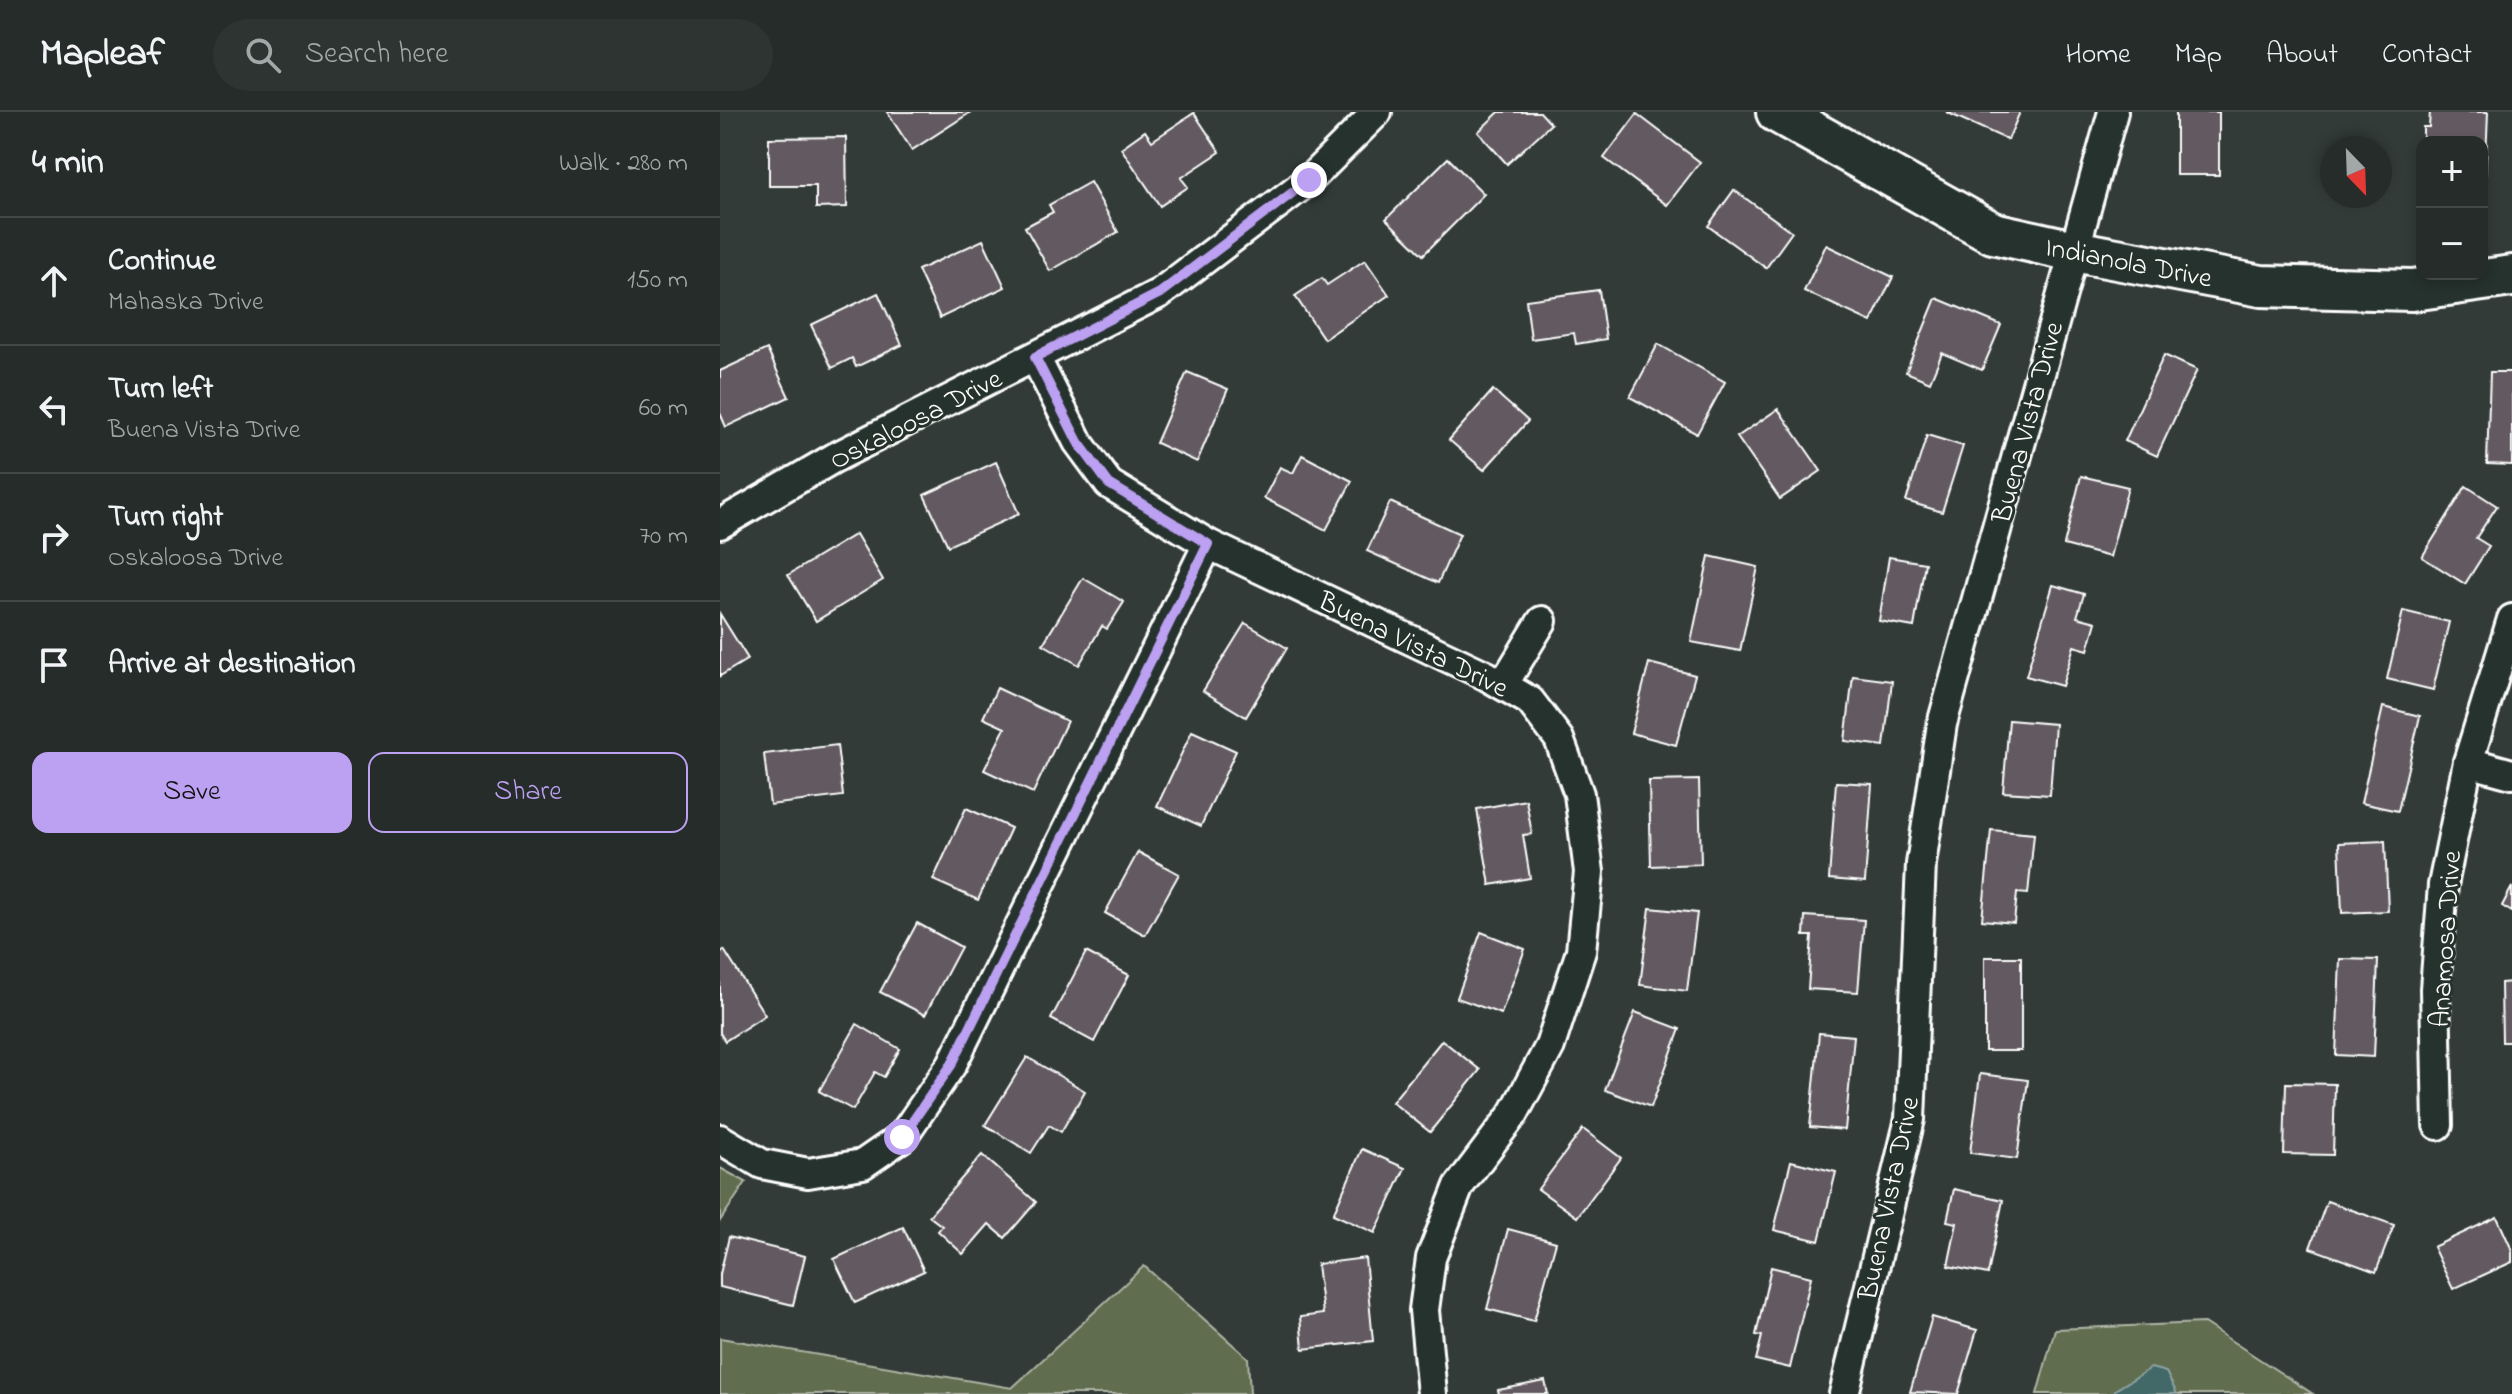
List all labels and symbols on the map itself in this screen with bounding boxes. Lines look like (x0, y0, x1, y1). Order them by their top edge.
north arrow (2320, 136, 2392, 208)
route end (1291, 162, 1327, 198)
street label: Indianola Drive (2041, 228, 2216, 301)
street label: Buena Vista Drive (1983, 317, 2076, 529)
street label: Oskaloosa Drive (823, 360, 1010, 482)
street label: Buena Vista Drive (1310, 582, 1515, 710)
street label: Anamosa Drive (2421, 849, 2474, 1029)
street label: Buena Vista Drive (1849, 1093, 1932, 1305)
route start (884, 1119, 920, 1155)

